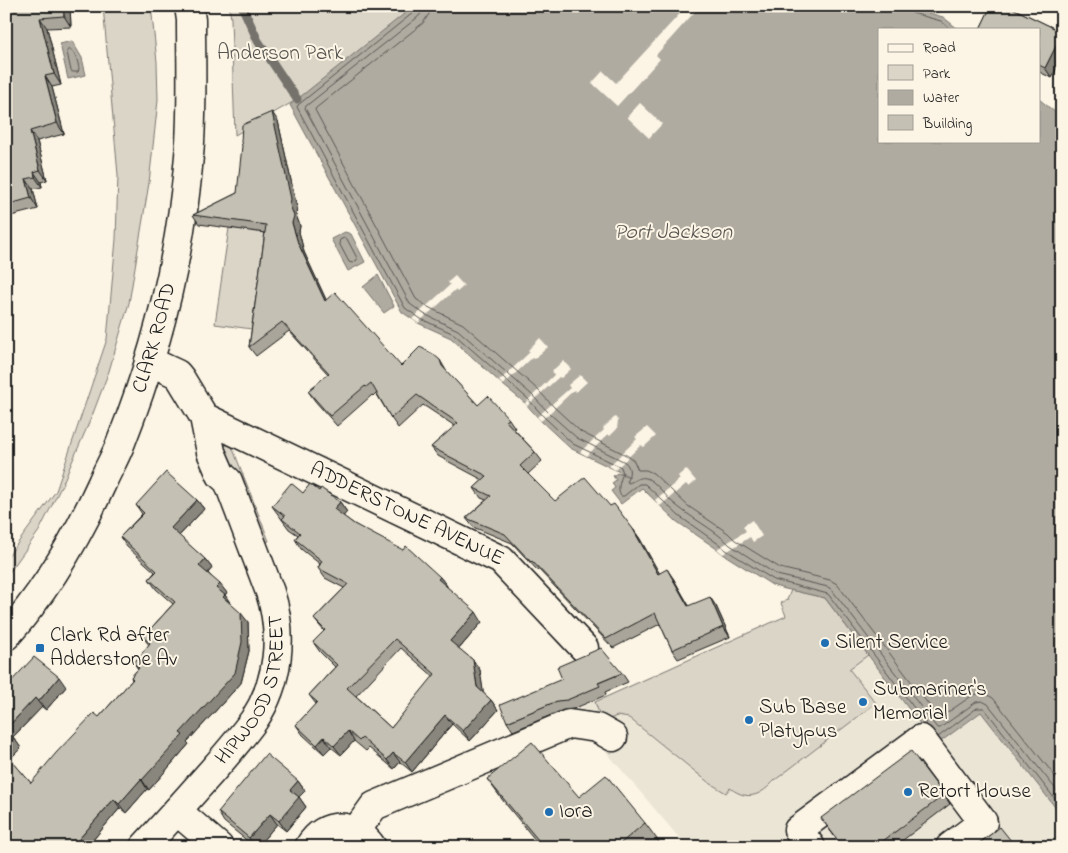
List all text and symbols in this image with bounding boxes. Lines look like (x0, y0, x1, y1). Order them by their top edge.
legend (878, 28, 1040, 142)
text: Road (923, 37, 956, 59)
park label: Anderson Park (217, 39, 344, 69)
text: Park (923, 63, 951, 85)
text: Water (923, 87, 959, 109)
text: Building (922, 113, 972, 136)
water label: Port Jackson (614, 217, 733, 249)
street label: CLARK ROAD (125, 280, 184, 397)
street label: ADDERSTONE AVENUE (305, 455, 509, 574)
street label: HIPWOOD STREET (208, 613, 293, 772)
place label: Clark Rd after Adderstone Av (50, 621, 178, 675)
place label: Silent Service (835, 628, 948, 658)
marker: Silent Service (819, 637, 831, 649)
marker: Clark Rd after Adderstone Av (34, 642, 46, 654)
place label: Submariner's Memorial (873, 675, 987, 729)
place label: Sub Base Platypus (759, 693, 847, 749)
marker: Submariner's Memorial (857, 696, 869, 708)
marker: Sub Base Platypus (743, 714, 755, 726)
place label: Retort House (918, 777, 1032, 807)
marker: Retort House (902, 786, 914, 798)
place label: Iora (559, 797, 593, 827)
marker: Iora (543, 806, 555, 818)

